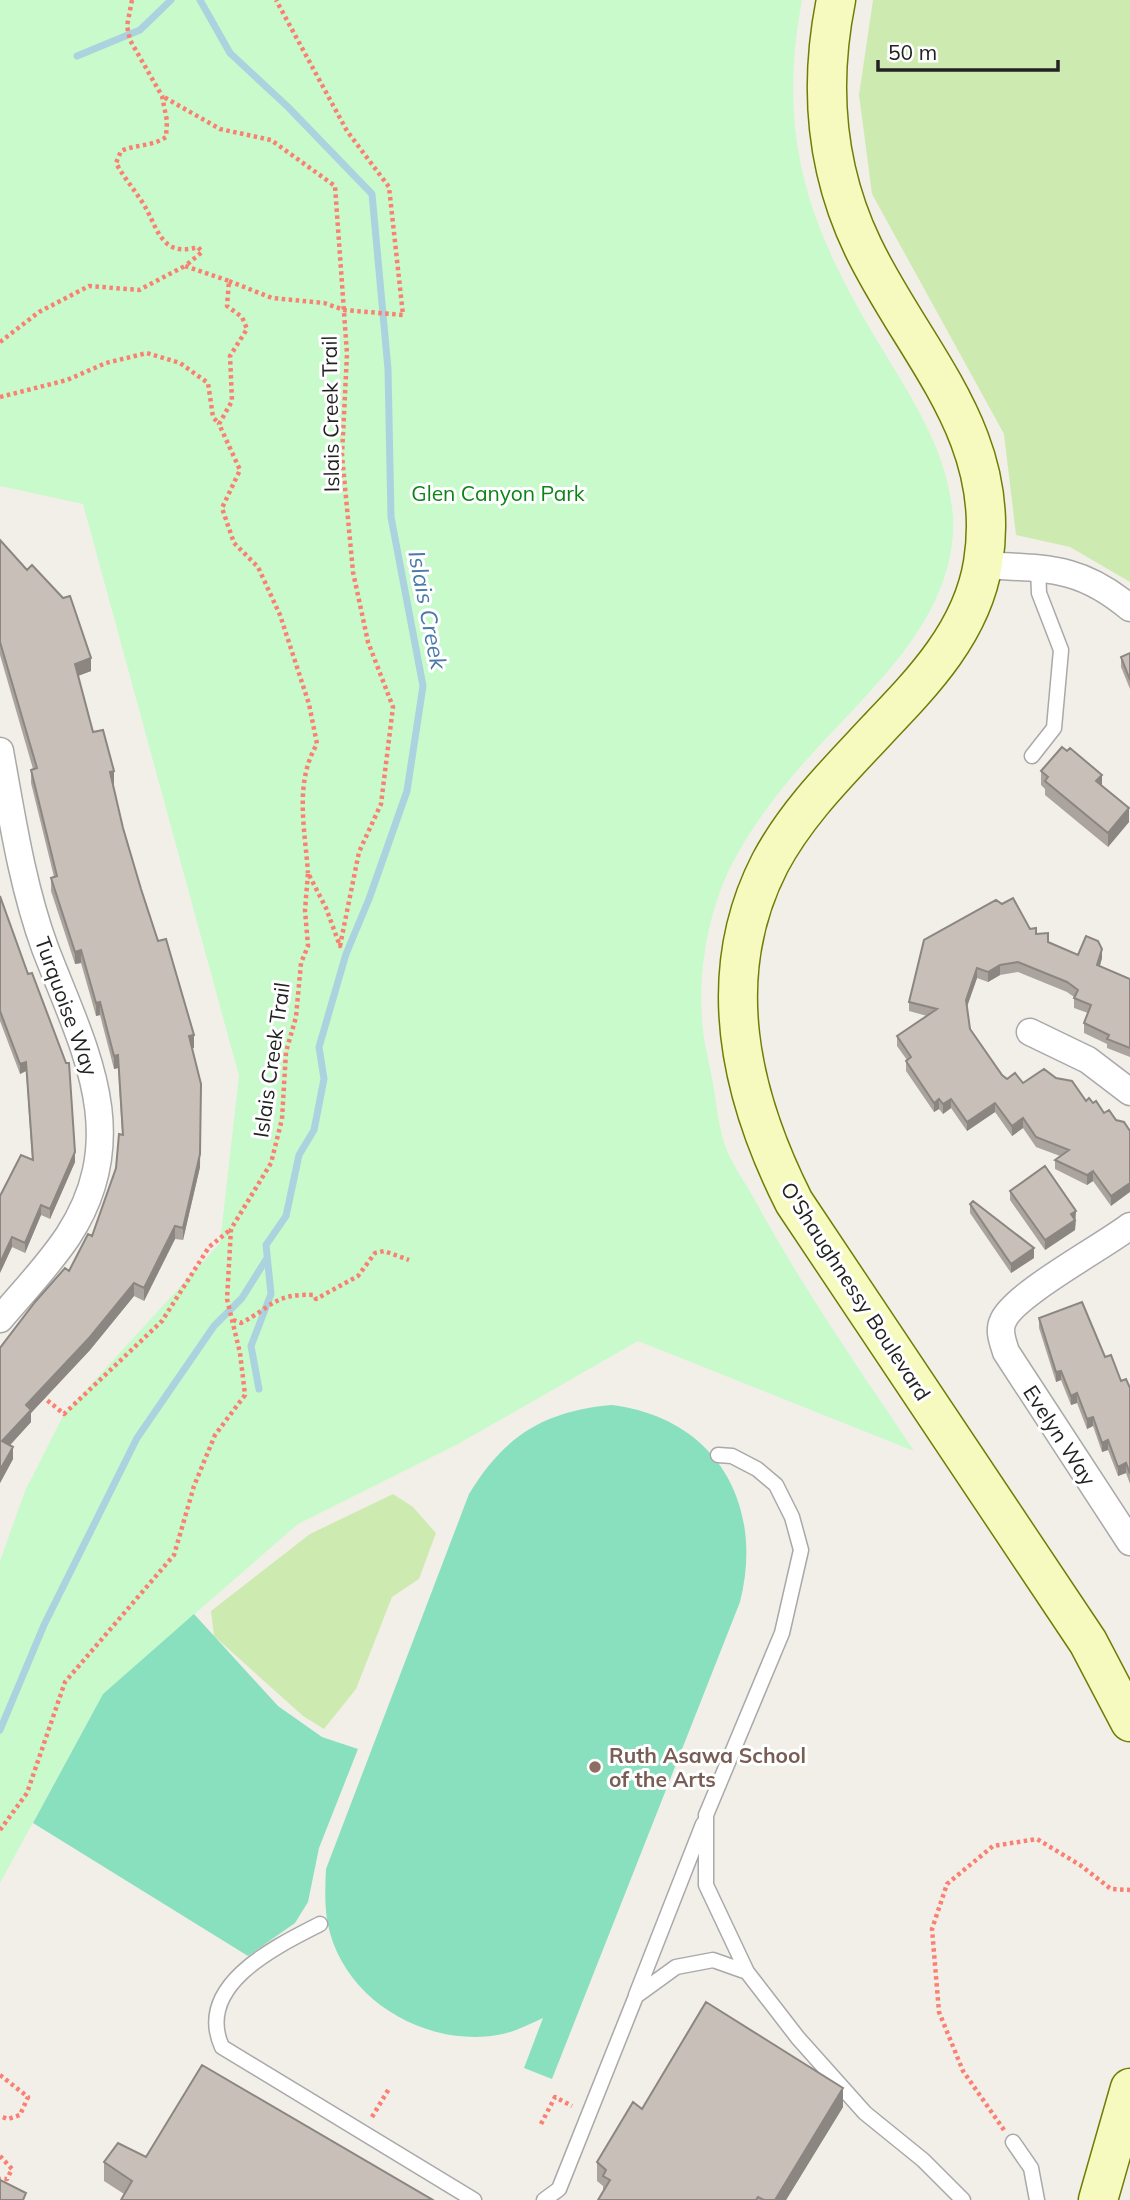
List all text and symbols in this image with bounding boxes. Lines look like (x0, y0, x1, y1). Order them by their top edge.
scale bar (878, 28, 1058, 72)
text: 50 m (888, 39, 937, 65)
street label: Islais Creek Trail (316, 336, 344, 492)
park label: Glen Canyon Park (411, 480, 585, 506)
water label: Islais Creek (402, 548, 454, 673)
street label: Turquoise Way (30, 933, 104, 1079)
street label: Islais Creek Trail (247, 981, 295, 1139)
street label: O'Shaughnessy Boulevard (776, 1177, 936, 1405)
street label: Evelyn Way (1018, 1380, 1102, 1490)
place label: Ruth Asawa School of the Arts (609, 1742, 806, 1792)
marker: Ruth Asawa School of the Arts (587, 1759, 603, 1775)

